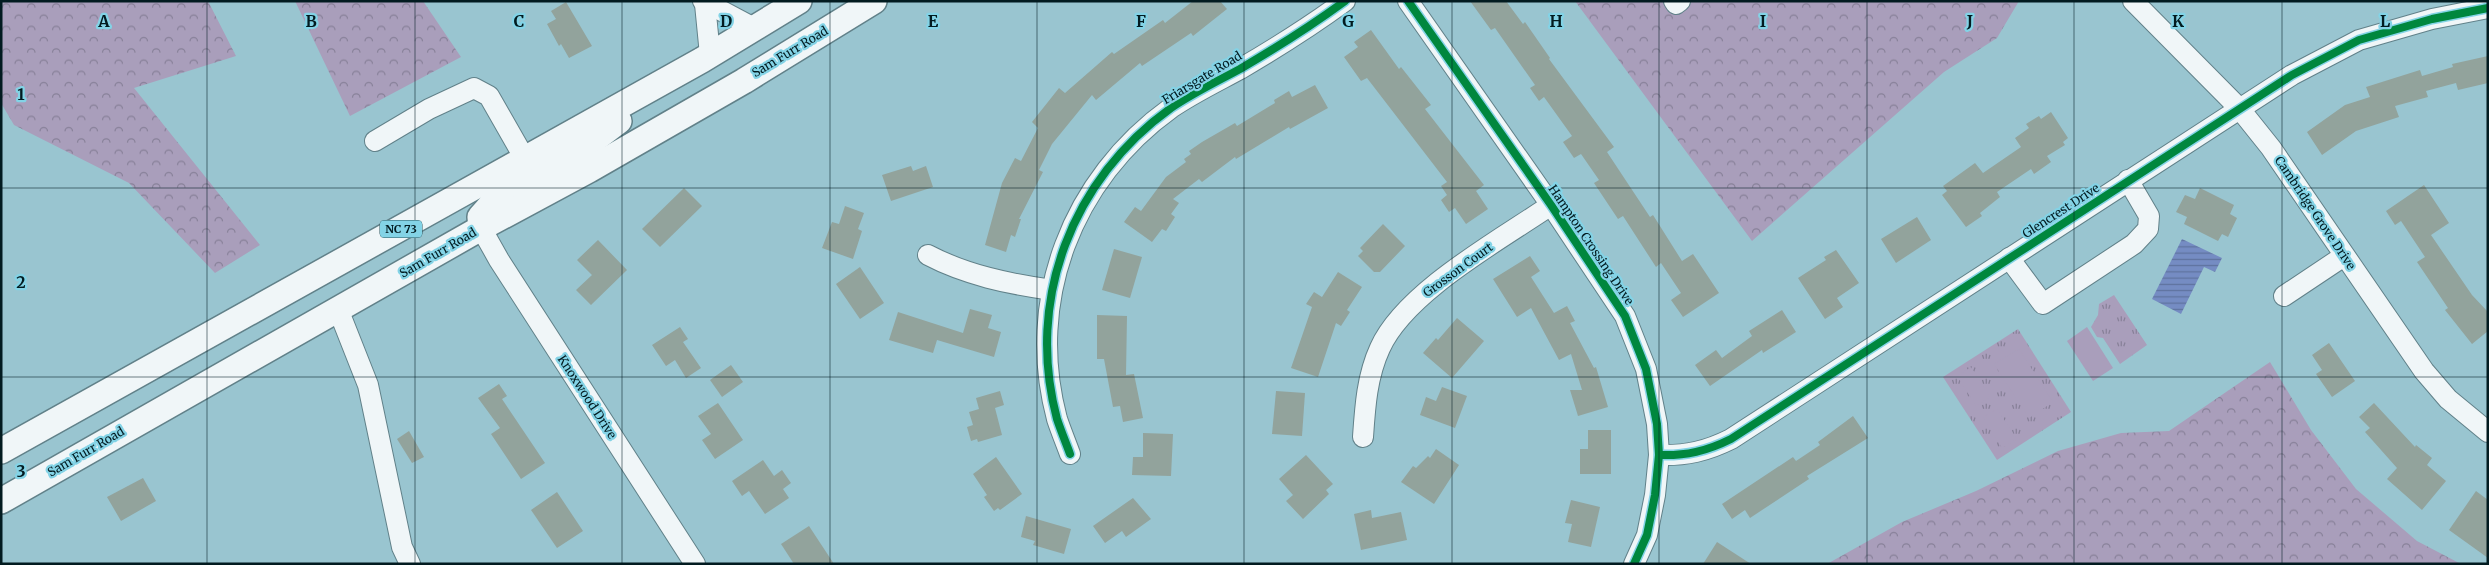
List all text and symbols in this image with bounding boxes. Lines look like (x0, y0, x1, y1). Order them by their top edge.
text: A (97, 11, 110, 31)
text: B (305, 11, 317, 31)
text: C (514, 11, 524, 31)
text: D (720, 11, 732, 31)
text: E (928, 11, 939, 31)
text: F (1136, 11, 1146, 31)
text: G (1342, 11, 1354, 31)
text: H (1549, 11, 1563, 31)
text: I (1760, 11, 1766, 31)
text: J (1966, 11, 1973, 31)
text: K (2172, 11, 2184, 31)
text: L (2380, 11, 2390, 31)
street label: Sam Furr Road (749, 23, 830, 80)
street label: Friarsgate Road (1159, 48, 1244, 107)
text: 1 (17, 84, 25, 104)
street label: Cambridge Grove Drive (2272, 153, 2359, 272)
street label: Glencrest Drive (2019, 180, 2102, 241)
street label: Hampton Crossing Drive (1546, 182, 1637, 308)
road number: NC 73 (380, 220, 422, 238)
street label: Sam Furr Road (397, 225, 479, 281)
street label: Grosson Court (1420, 239, 1496, 300)
text: 2 (16, 272, 26, 292)
street label: Knoxwood Drive (555, 352, 620, 441)
street label: Sam Furr Road (45, 424, 127, 480)
text: 3 (16, 461, 26, 481)

